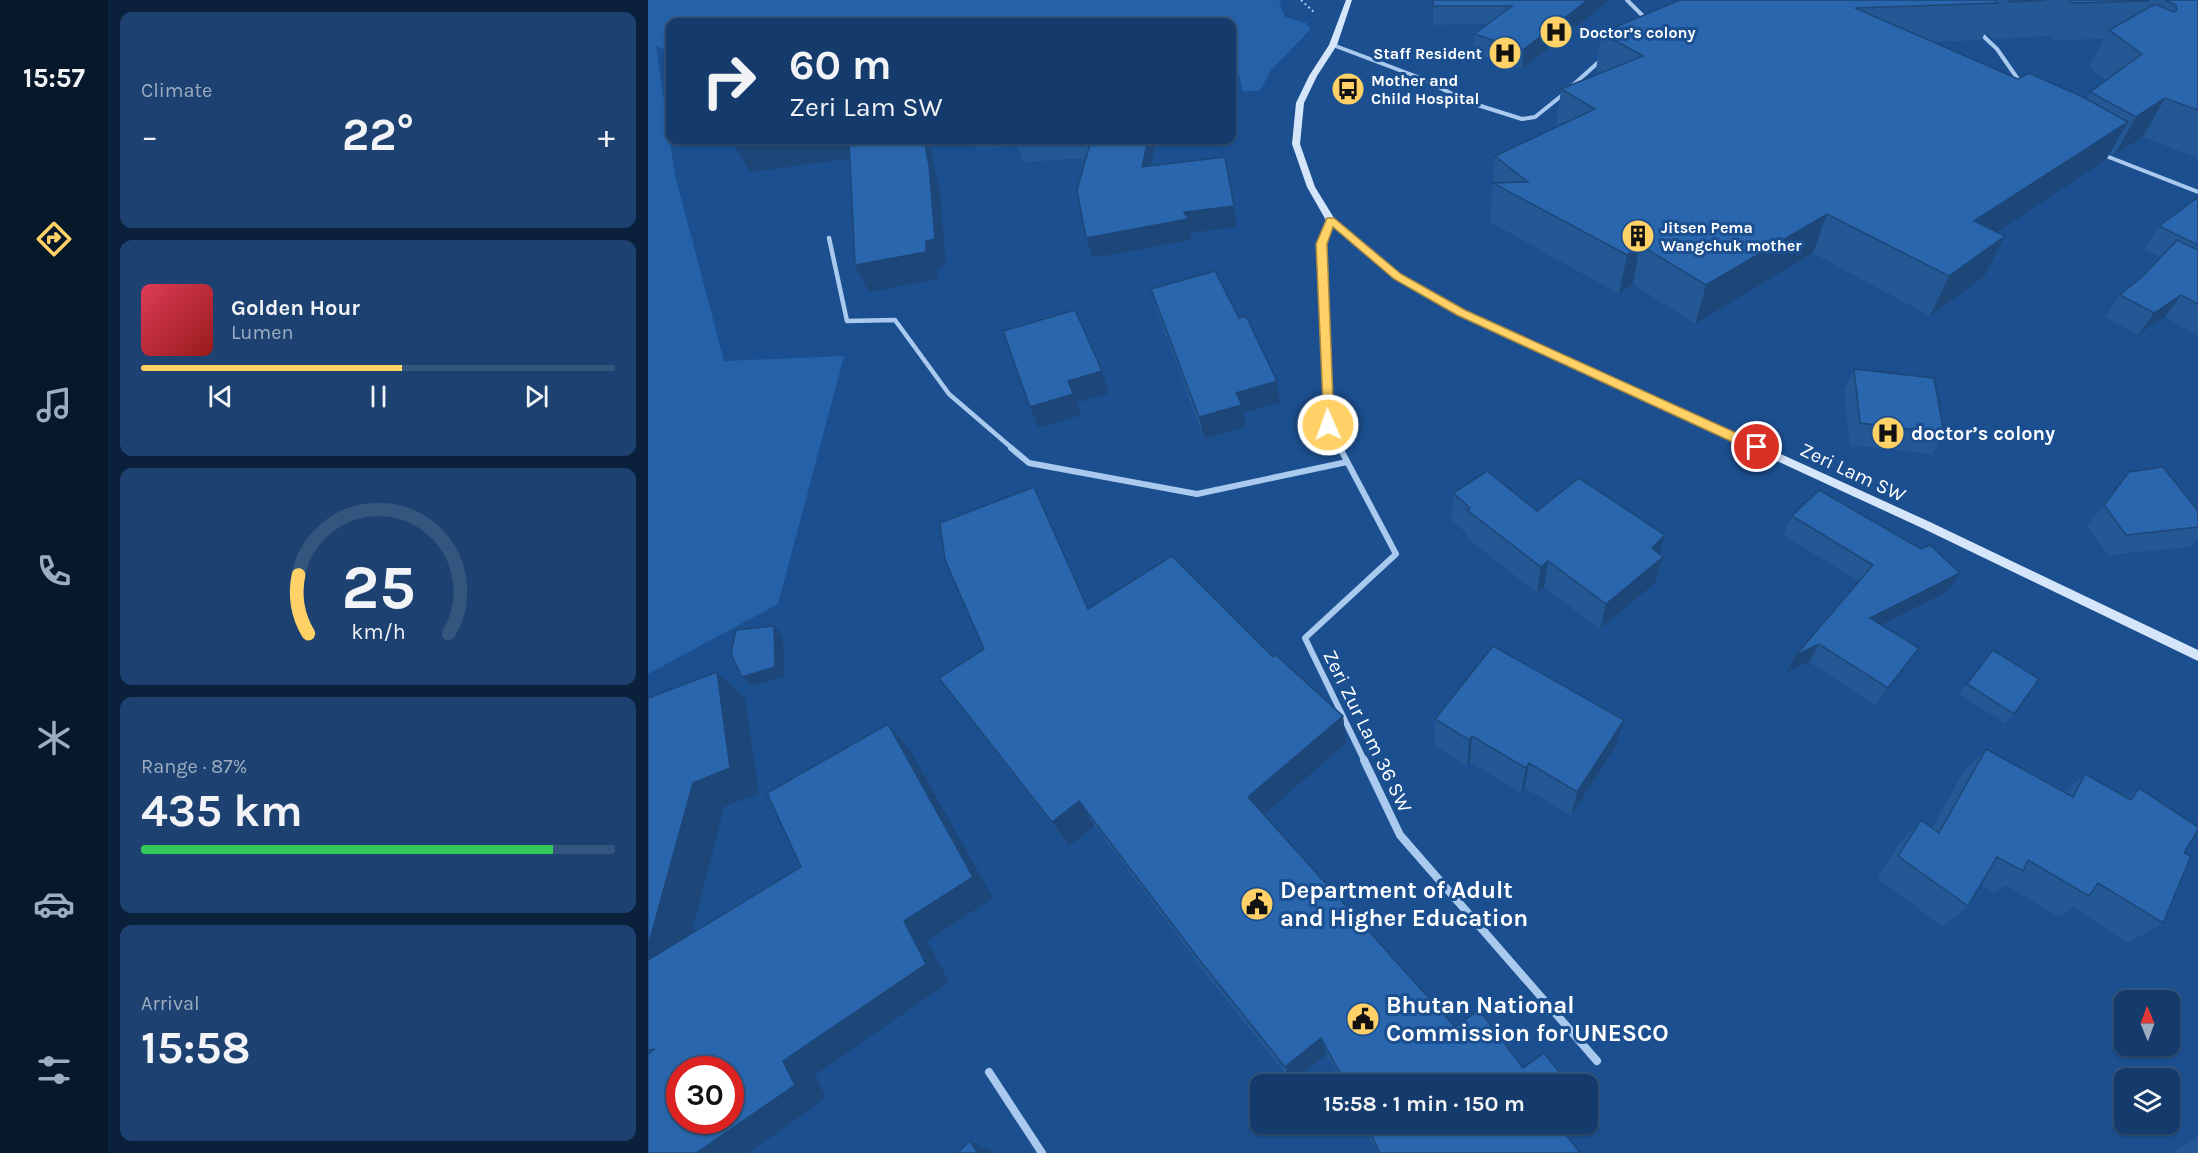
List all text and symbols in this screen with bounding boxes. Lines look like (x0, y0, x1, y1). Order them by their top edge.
hospital icon: Doctor’s colony (1538, 14, 1574, 50)
place label: Doctor’s colony (1579, 23, 1695, 42)
hospital icon: Staff Resident (1487, 35, 1523, 71)
text: 60 m (789, 40, 892, 90)
icon: right (690, 42, 768, 120)
place label: Staff Resident (1373, 44, 1482, 63)
text: 15:57 (23, 62, 85, 94)
bus stop icon: Mother and Child Hospital (1330, 71, 1366, 107)
place label: Mother and Child Hospital (1371, 71, 1479, 108)
text: Climate (141, 79, 212, 102)
text: Zeri Lam SW (789, 91, 943, 123)
text: 22° (342, 109, 414, 161)
text: − (141, 117, 158, 155)
text: + (598, 117, 615, 155)
icon: directions (33, 218, 75, 260)
building icon: Jitsen Pema Wangchuk mother (1620, 218, 1656, 254)
place label: Jitsen Pema Wangchuk mother (1661, 218, 1802, 255)
text: Golden Hour (231, 295, 360, 321)
text: Lumen (231, 321, 294, 344)
icon: previous (204, 380, 237, 413)
icon: pause (362, 380, 395, 413)
icon: next (520, 380, 553, 413)
icon: music (33, 384, 75, 426)
position arrow (1296, 393, 1360, 457)
hospital icon: doctor’s colony (1870, 415, 1906, 451)
pin (1731, 421, 1782, 472)
place label: doctor’s colony (1911, 422, 2055, 445)
icon: arrive (1740, 430, 1773, 463)
street label: Zeri Lam SW (1796, 438, 1909, 507)
icon: phone (33, 550, 75, 592)
text: 25 (341, 551, 415, 624)
text: km/h (351, 619, 405, 644)
street label: Zeri Zur Lam 36 SW (1318, 646, 1417, 816)
icon: climate (33, 717, 75, 759)
text: Range · 87% (141, 755, 247, 778)
text: 435 km (141, 785, 303, 837)
place label: Department of Adult and Higher Education (1280, 876, 1528, 932)
icon: car (33, 883, 75, 925)
public building icon: Department of Adult and Higher Education (1239, 886, 1275, 922)
north arrow (2114, 990, 2180, 1056)
map controls (2114, 990, 2180, 1134)
place label: Bhutan National Commission for UNESCO (1386, 991, 1669, 1047)
text: Arrival (141, 992, 200, 1015)
public building icon: Bhutan National Commission for UNESCO (1345, 1001, 1381, 1037)
text: 15:58 (141, 1022, 251, 1074)
icon: filters (33, 1049, 75, 1091)
speed limit sign: 30 (666, 1056, 744, 1134)
button: layers (2114, 1068, 2180, 1134)
text: 15:58 · 1 min · 150 m (1323, 1091, 1525, 1117)

